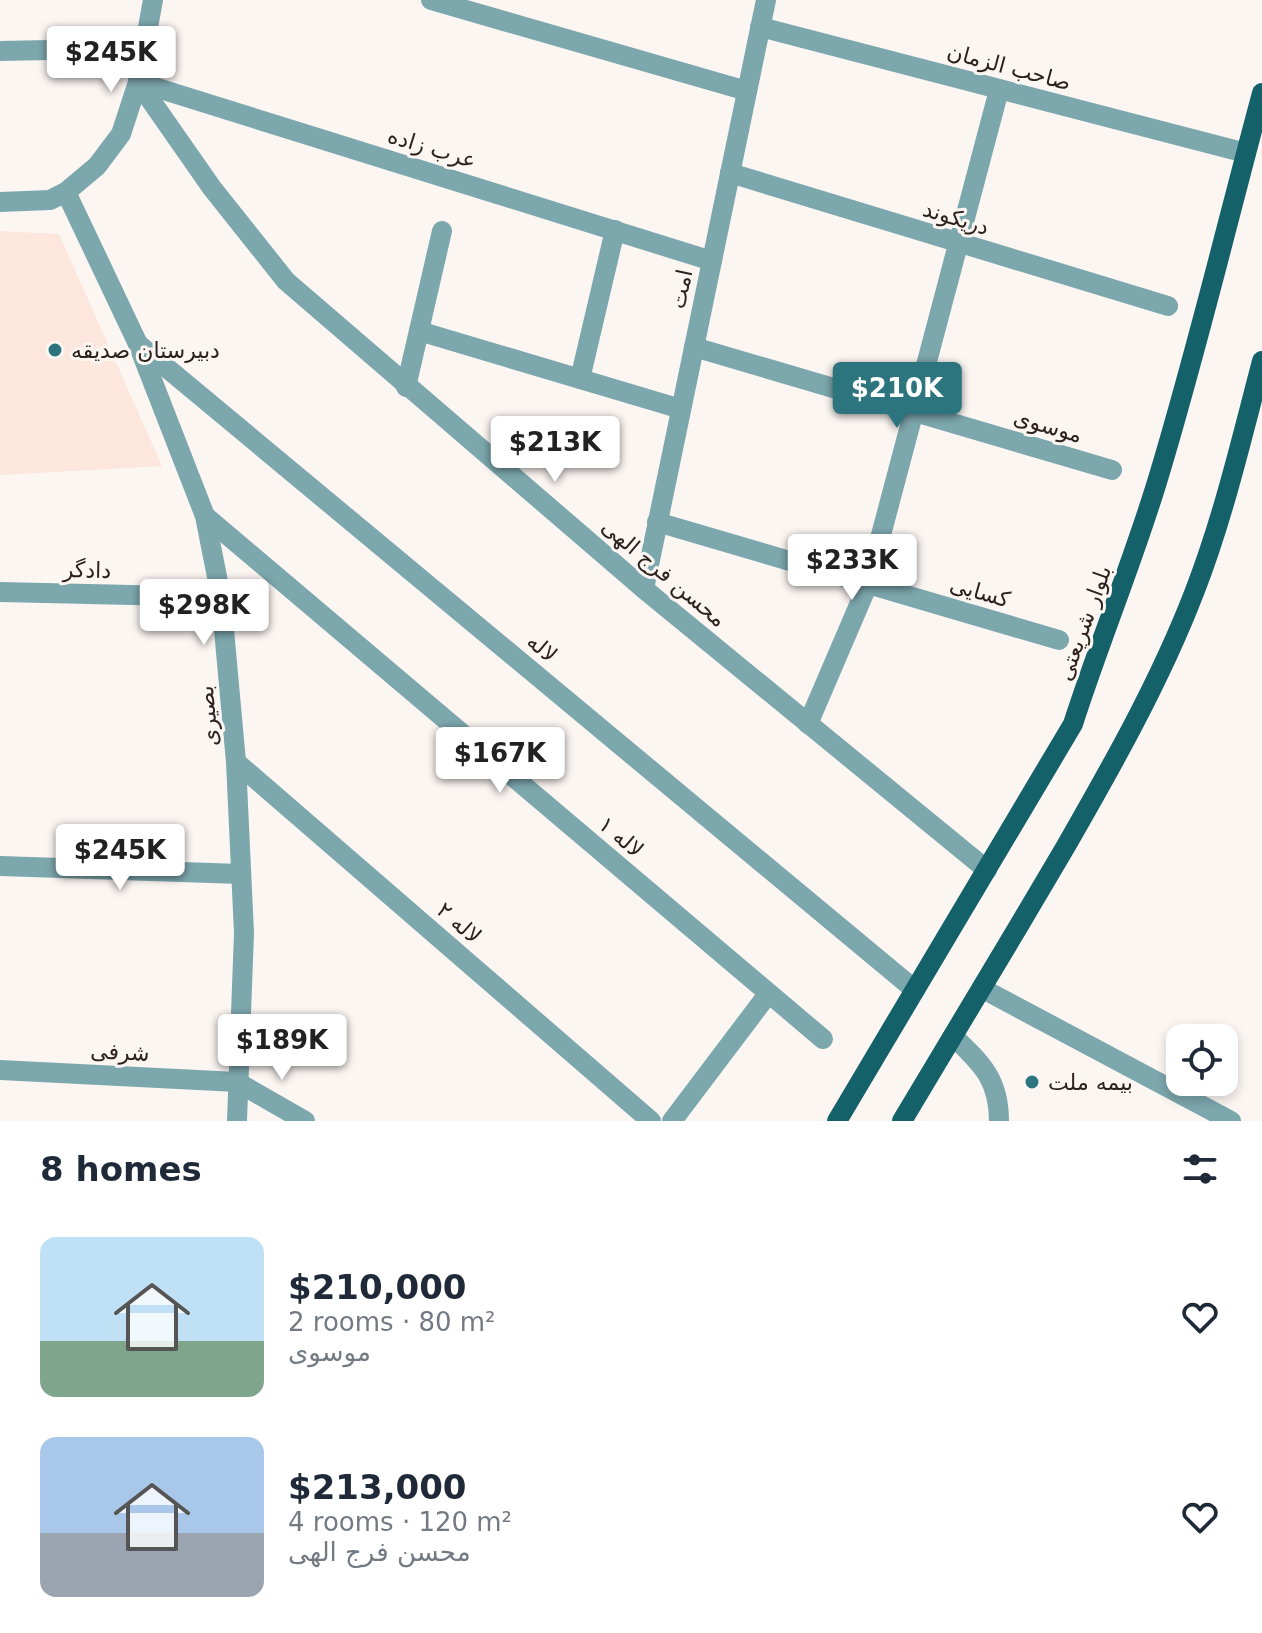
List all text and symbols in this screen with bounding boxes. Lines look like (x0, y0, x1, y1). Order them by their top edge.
pin: $245K (55, 26, 167, 94)
text: $245K (65, 37, 157, 67)
street label: صاحب الزمان (944, 38, 1074, 96)
street label: عرب زاده (385, 123, 479, 173)
street label: دریکوند (920, 196, 992, 240)
street label: امت (665, 267, 697, 311)
place label: دبیرستان صدیقه (71, 338, 220, 363)
marker: دبیرستان صدیقه (46, 341, 64, 359)
pin: $210K (841, 362, 953, 430)
text: $210K (851, 373, 943, 403)
street label: موسوی (1011, 404, 1085, 448)
pin: $213K (499, 416, 611, 484)
text: $213K (509, 427, 601, 457)
street label: محسن فرج الهی (596, 514, 731, 633)
pin: $233K (796, 534, 908, 602)
text: $233K (806, 545, 898, 575)
street label: دادگر (62, 557, 111, 583)
street label: بلوار شریعتی (1052, 562, 1116, 684)
street label: کسایی (947, 572, 1013, 613)
pin: $298K (148, 579, 260, 647)
text: $298K (158, 590, 250, 620)
street label: لاله (522, 628, 562, 668)
street label: بصیری (193, 684, 223, 748)
pin: $167K (444, 727, 556, 795)
text: $167K (454, 738, 546, 768)
street label: لاله ۱ (594, 811, 648, 863)
pin: $245K (64, 824, 176, 892)
text: $245K (74, 835, 166, 865)
street label: لاله ۲ (432, 897, 486, 949)
pin: $189K (226, 1014, 338, 1082)
map controls (1166, 1024, 1238, 1096)
button: locate (1166, 1024, 1238, 1096)
text: $189K (236, 1025, 328, 1055)
street label: شرفی (90, 1038, 150, 1066)
place label: بیمه ملت (1048, 1070, 1133, 1095)
marker: بیمه ملت (1023, 1073, 1041, 1091)
icon: filters (1178, 1147, 1222, 1191)
text: 8 homes (40, 1149, 202, 1189)
text: $210,000 (288, 1267, 467, 1307)
icon: home (104, 1269, 200, 1365)
icon: heart (1178, 1295, 1222, 1339)
text: 2 rooms · 80 m² (288, 1307, 496, 1337)
text: موسوی (288, 1337, 371, 1367)
text: $213,000 (288, 1467, 467, 1507)
icon: home (104, 1469, 200, 1565)
icon: heart (1178, 1495, 1222, 1539)
text: 4 rooms · 120 m² (288, 1507, 512, 1537)
text: محسن فرج الهی (288, 1537, 471, 1567)

